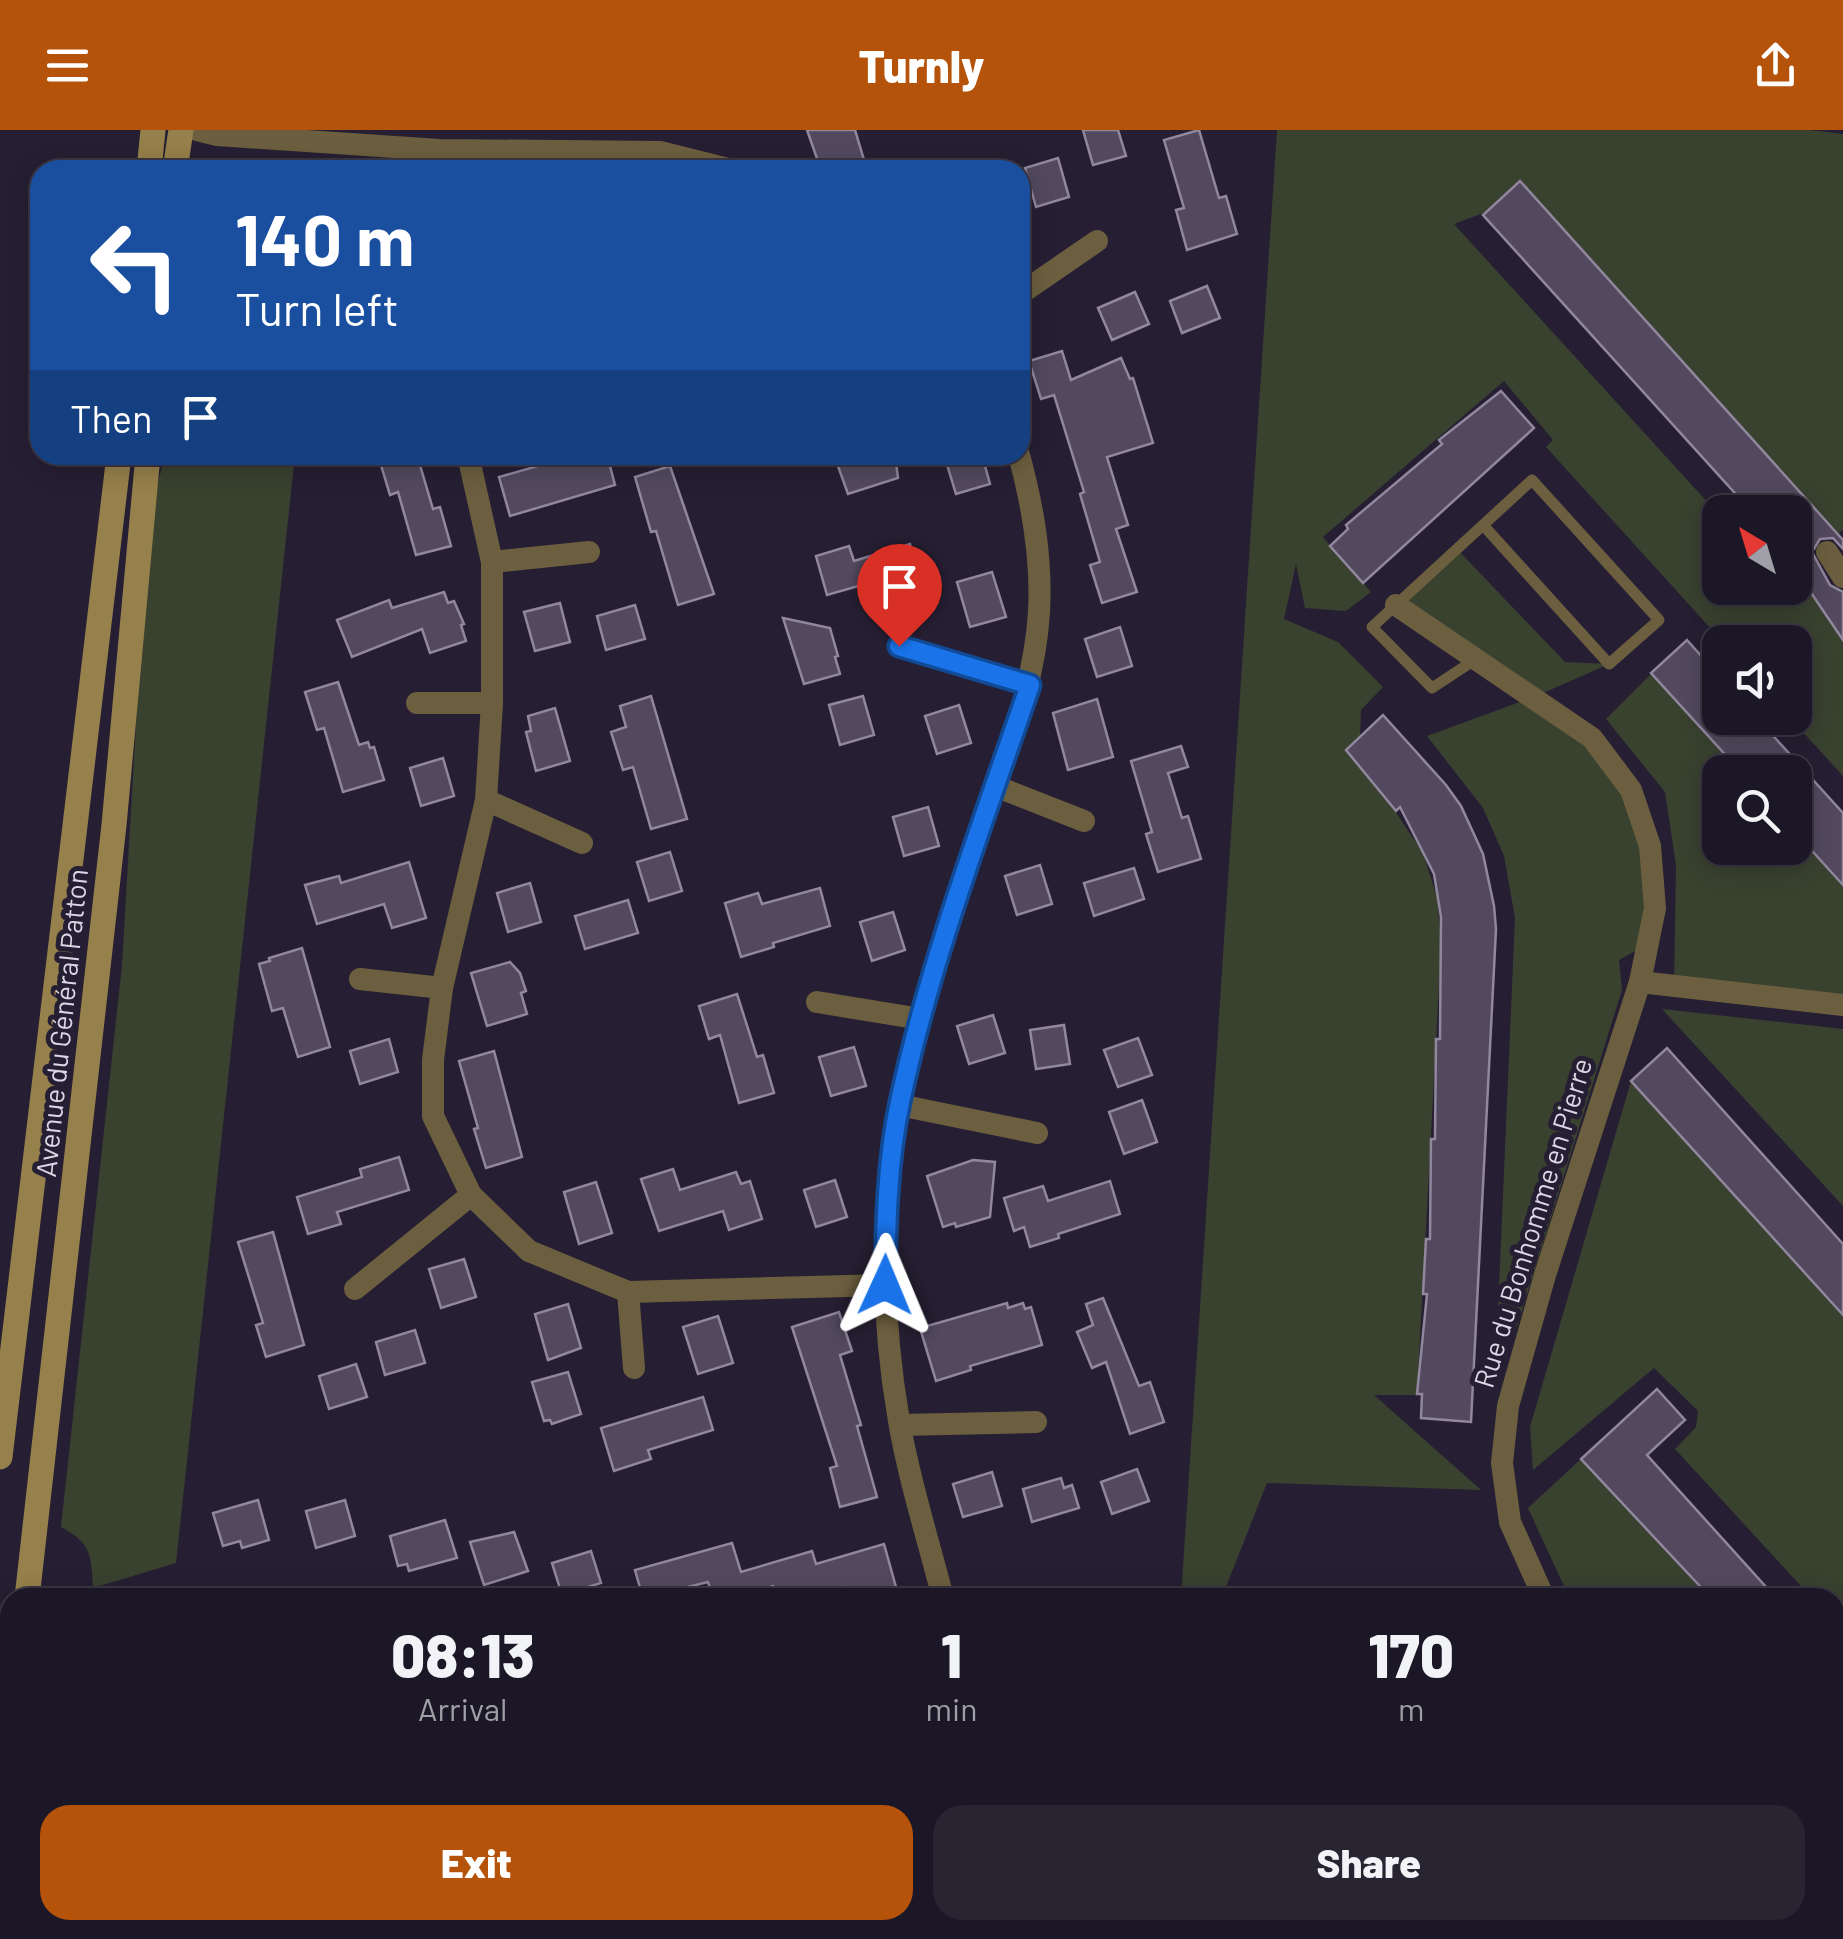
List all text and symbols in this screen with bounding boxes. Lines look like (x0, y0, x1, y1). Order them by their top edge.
icon: menu (40, 38, 95, 93)
text: Turnly (859, 38, 984, 92)
icon: share (1748, 38, 1803, 93)
text: 140 m (235, 196, 414, 280)
icon: left (70, 200, 200, 330)
text: Turn left (235, 281, 399, 335)
icon: arrive (173, 390, 228, 445)
text: Then (70, 395, 153, 441)
north arrow (1702, 495, 1812, 605)
map controls (1702, 495, 1812, 865)
pin (857, 544, 942, 647)
icon: arrive (872, 559, 927, 614)
button: sound (1702, 625, 1812, 735)
button: search (1702, 755, 1812, 865)
street label: Avenue du Général Patton (28, 867, 94, 1179)
street label: Rue du Bonhomme en Pierre (1466, 1054, 1598, 1392)
position arrow (833, 1233, 937, 1337)
text: 08:13 (391, 1618, 535, 1690)
text: 1 (941, 1618, 962, 1690)
text: 170 (1368, 1618, 1454, 1690)
text: Arrival (418, 1689, 507, 1727)
text: min (926, 1689, 977, 1727)
text: m (1398, 1689, 1424, 1727)
button: Exit (40, 1805, 913, 1920)
button: Share (933, 1805, 1805, 1920)

